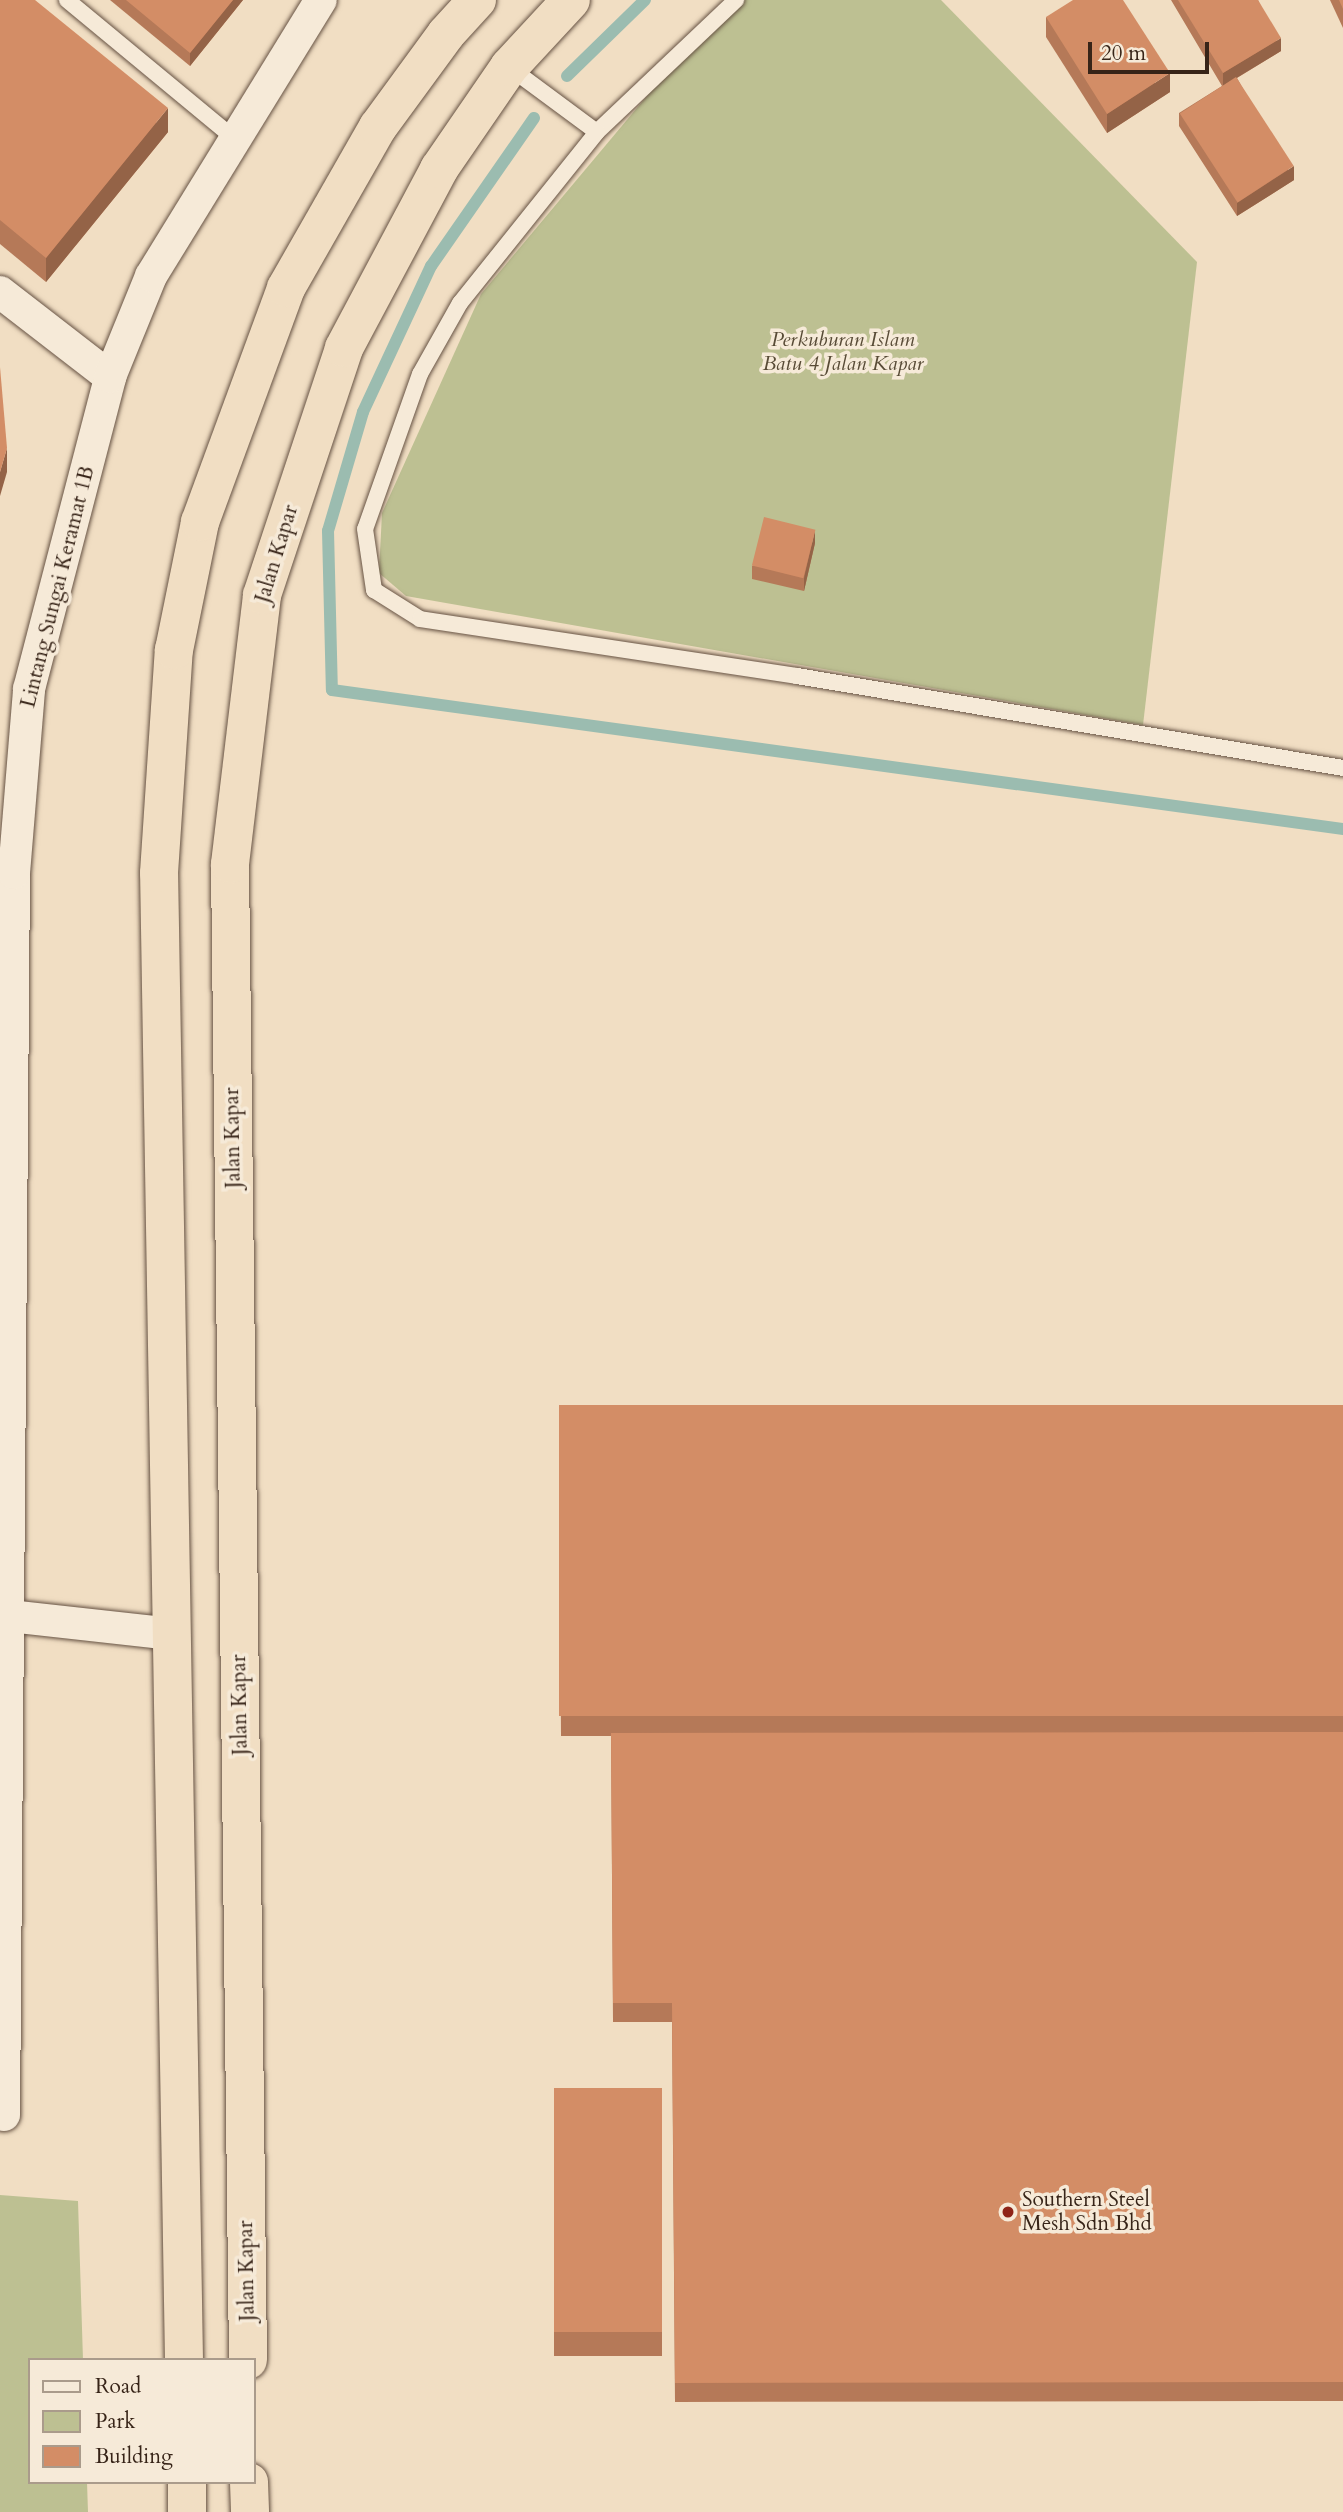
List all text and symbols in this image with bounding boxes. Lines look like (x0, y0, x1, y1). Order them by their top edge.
scale bar (1091, 28, 1212, 72)
text: 20 m (1101, 39, 1146, 68)
park label: Perkuburan Islam Batu 4 Jalan Kapar (762, 327, 924, 377)
street label: Lintang Sungai Keramat 1B (16, 464, 100, 710)
street label: Jalan Kapar (250, 502, 304, 606)
street label: Jalan Kapar (220, 1087, 246, 1189)
street label: Jalan Kapar (227, 1654, 253, 1756)
place label: Southern Steel Mesh Sdn Bhd (1022, 2187, 1152, 2237)
marker: Southern Steel Mesh Sdn Bhd (1000, 2204, 1016, 2220)
street label: Jalan Kapar (234, 2220, 260, 2322)
legend (28, 2358, 256, 2484)
text: Road (95, 2372, 141, 2401)
text: Park (95, 2407, 135, 2436)
text: Building (95, 2442, 173, 2471)

